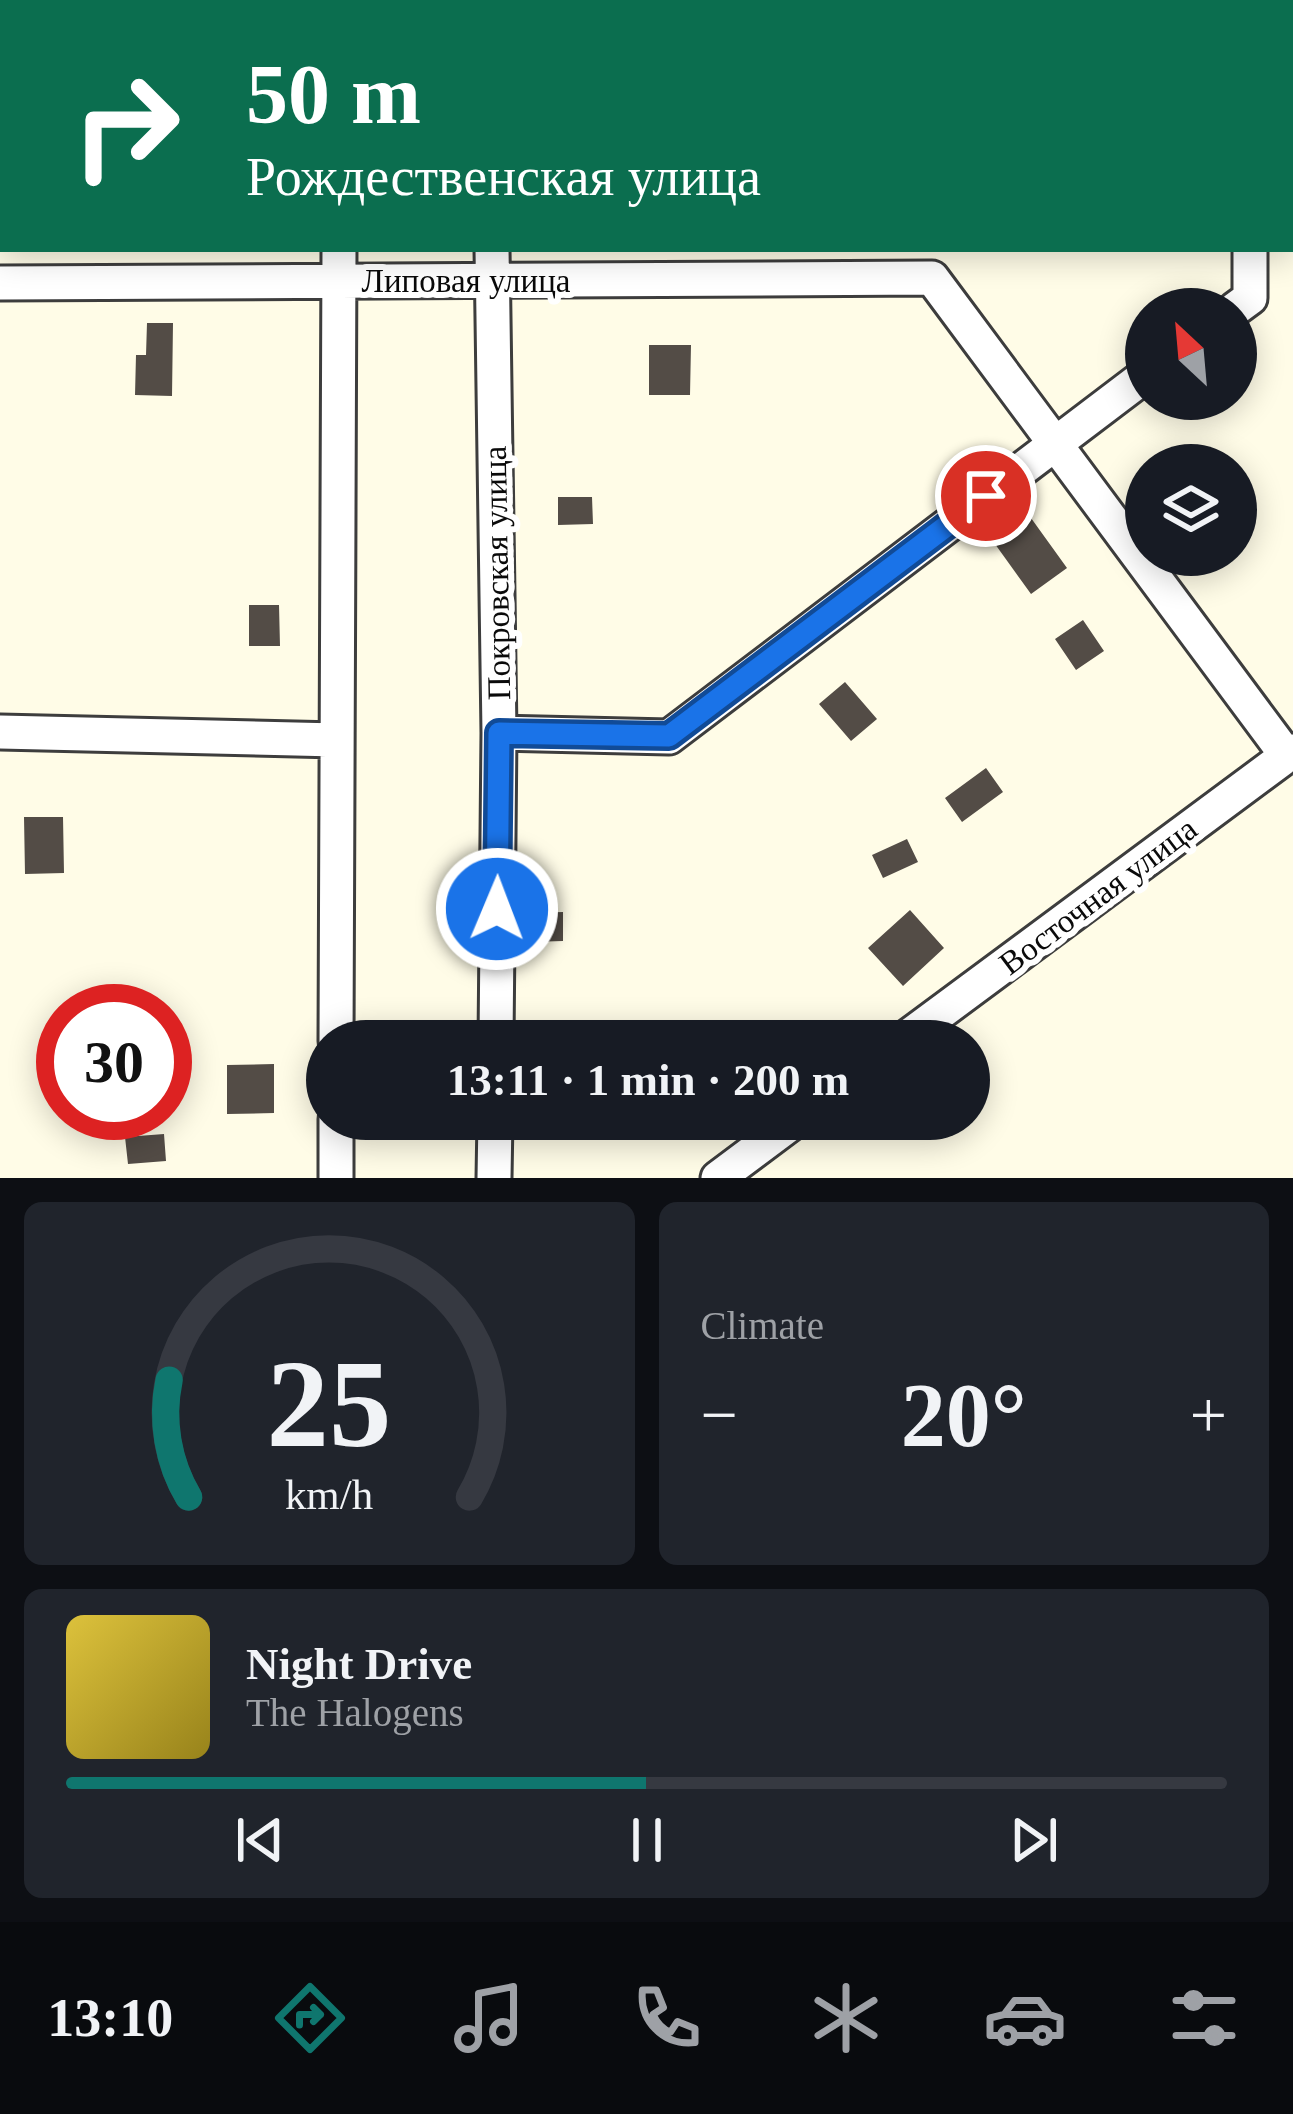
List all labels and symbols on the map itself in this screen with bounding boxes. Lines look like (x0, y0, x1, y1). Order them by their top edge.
street label: Липовая улица (362, 263, 571, 299)
north arrow (1125, 288, 1257, 420)
street label: Покровская улица (477, 445, 517, 701)
pin (935, 445, 1037, 547)
street label: Восточная улица (992, 810, 1204, 982)
position arrow (434, 846, 560, 972)
speed limit sign: 30 (36, 984, 192, 1140)

